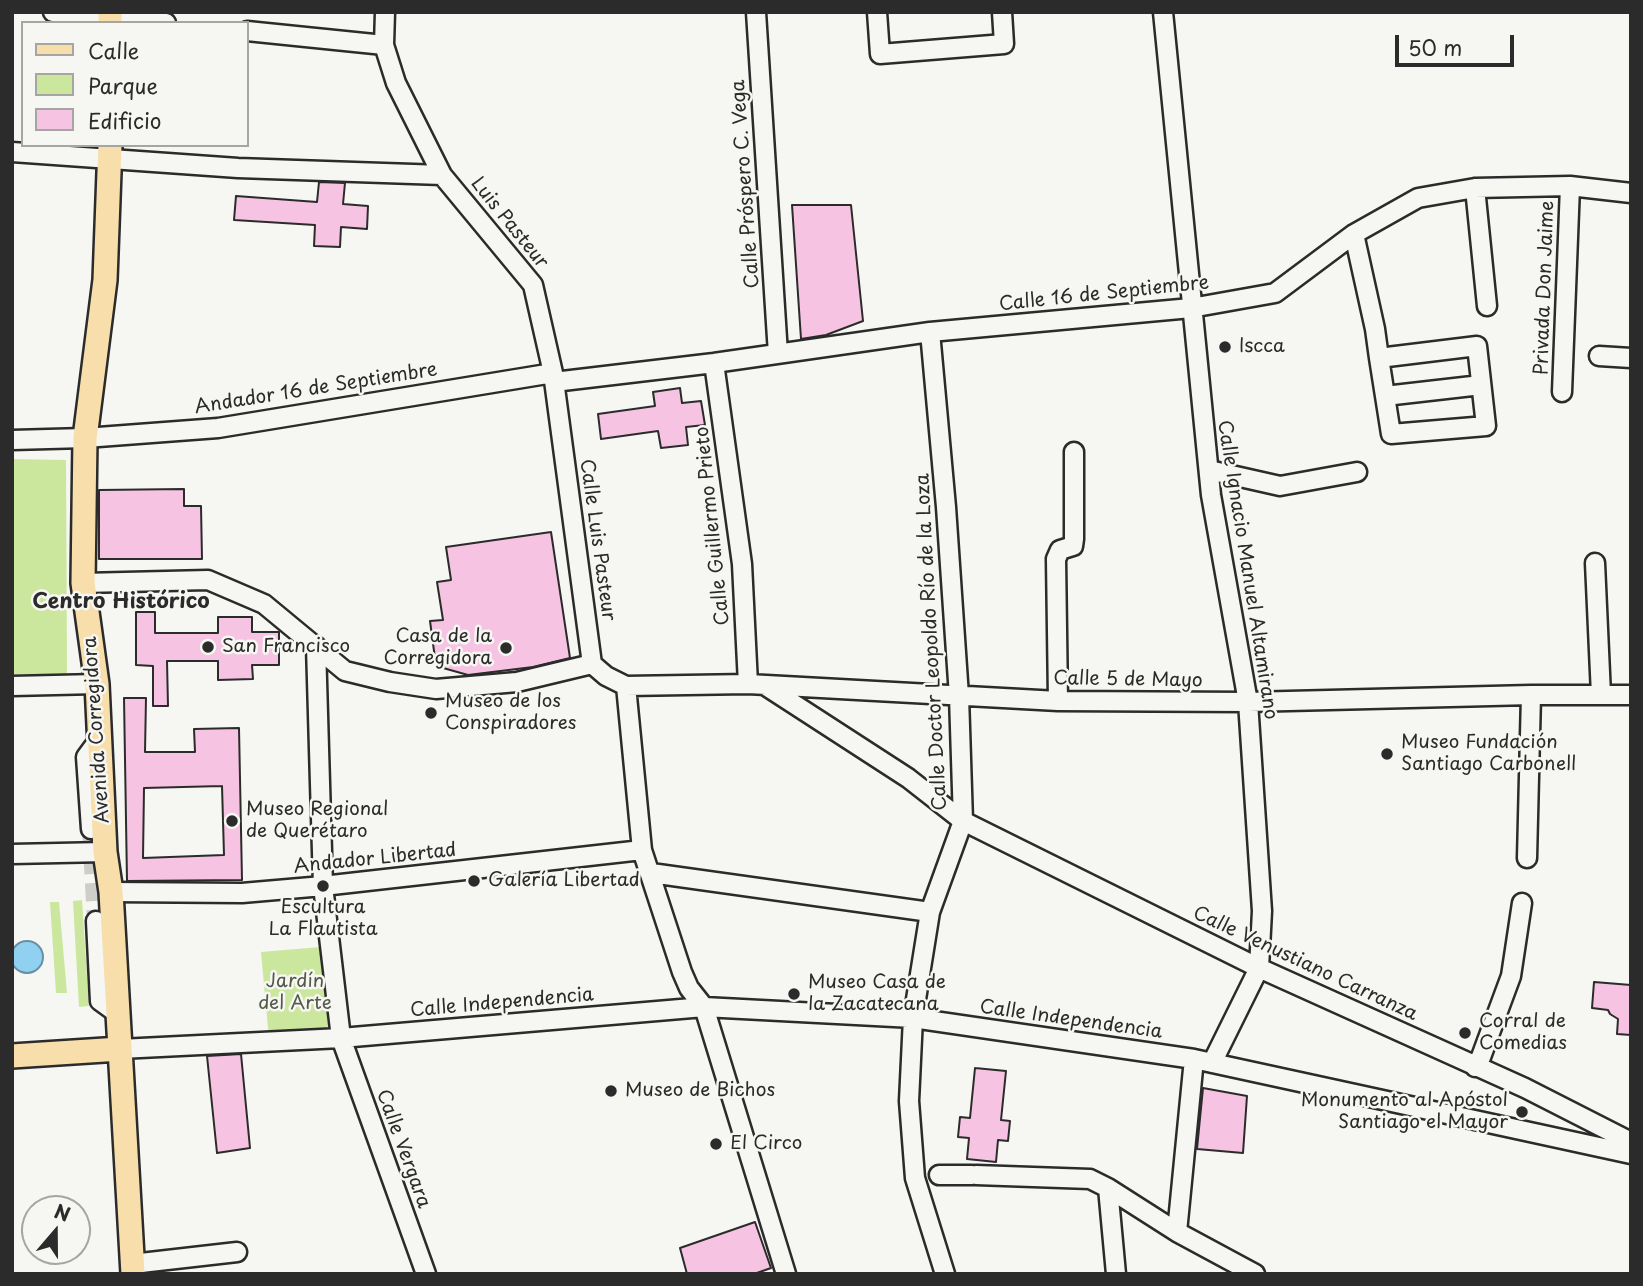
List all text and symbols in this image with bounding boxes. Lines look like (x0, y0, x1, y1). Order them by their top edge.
legend (21, 21, 248, 147)
scale bar (1398, 21, 1517, 65)
text: 50 m (1408, 31, 1462, 63)
text: Calle (88, 34, 139, 66)
text: Parque (88, 69, 158, 101)
street label: Calle Próspero C. Vega (727, 79, 765, 289)
text: Edificio (88, 104, 161, 136)
street label: Luis Pasteur (465, 173, 553, 273)
street label: Privada Don Jaime (1531, 200, 1559, 376)
street label: Calle 16 de Septiembre (998, 272, 1210, 316)
place label: Iscca (1239, 336, 1285, 358)
marker: Iscca (1217, 339, 1233, 355)
street label: Andador 16 de Septiembre (193, 359, 439, 419)
street label: Calle Ignacio Manuel Altamirano (1212, 419, 1282, 721)
street label: Calle Guillermo Prieto (691, 425, 735, 627)
street label: Calle Luis Pasteur (574, 458, 620, 622)
street label: Calle Doctor Leopoldo Río de la Loza (912, 473, 952, 811)
district label: Centro Histórico (32, 589, 210, 615)
place label: Casa de la Corregidora (383, 626, 492, 670)
street label: Avenida Corregidora (79, 636, 115, 824)
place label: San Francisco (222, 636, 350, 658)
marker: San Francisco (200, 639, 216, 655)
marker: Casa de la Corregidora (498, 640, 514, 656)
street label: Calle 5 de Mayo (1053, 667, 1203, 693)
place label: Museo de los Conspiradores (445, 691, 577, 735)
marker: Museo de los Conspiradores (423, 705, 439, 721)
place label: Museo Fundación Santiago Carbonell (1401, 732, 1576, 776)
marker: Museo Fundación Santiago Carbonell (1379, 746, 1395, 762)
place label: Museo Regional de Querétaro (246, 799, 388, 843)
marker: Museo Regional de Querétaro (224, 813, 240, 829)
street label: Andador Libertad (293, 839, 457, 879)
place label: Galería Libertad (488, 870, 640, 892)
marker: Galería Libertad (466, 873, 482, 889)
marker: Escultura La Flautista (315, 878, 331, 894)
place label: Escultura La Flautista (268, 897, 378, 941)
street label: Calle Venustiano Carranza (1189, 902, 1421, 1026)
park label: Jardín del Arte (258, 971, 332, 1015)
place label: Museo Casa de la Zacatecana (808, 972, 946, 1016)
street label: Calle Independencia (409, 984, 595, 1022)
marker: Museo Casa de la Zacatecana (786, 986, 802, 1002)
street label: Calle Independencia (978, 996, 1164, 1044)
place label: Corral de Comedias (1479, 1011, 1567, 1055)
marker: Corral de Comedias (1457, 1025, 1473, 1041)
place label: Museo de Bichos (625, 1080, 775, 1102)
marker: Museo de Bichos (603, 1083, 619, 1099)
street label: Calle Vergara (371, 1087, 435, 1211)
place label: Monumento al Apóstol Santiago el Mayor (1301, 1090, 1508, 1134)
marker: Monumento al Apóstol Santiago el Mayor (1514, 1104, 1530, 1120)
place label: El Circo (730, 1133, 802, 1155)
marker: El Circo (708, 1136, 724, 1152)
north arrow (21, 1195, 91, 1265)
text: N (51, 1196, 74, 1228)

